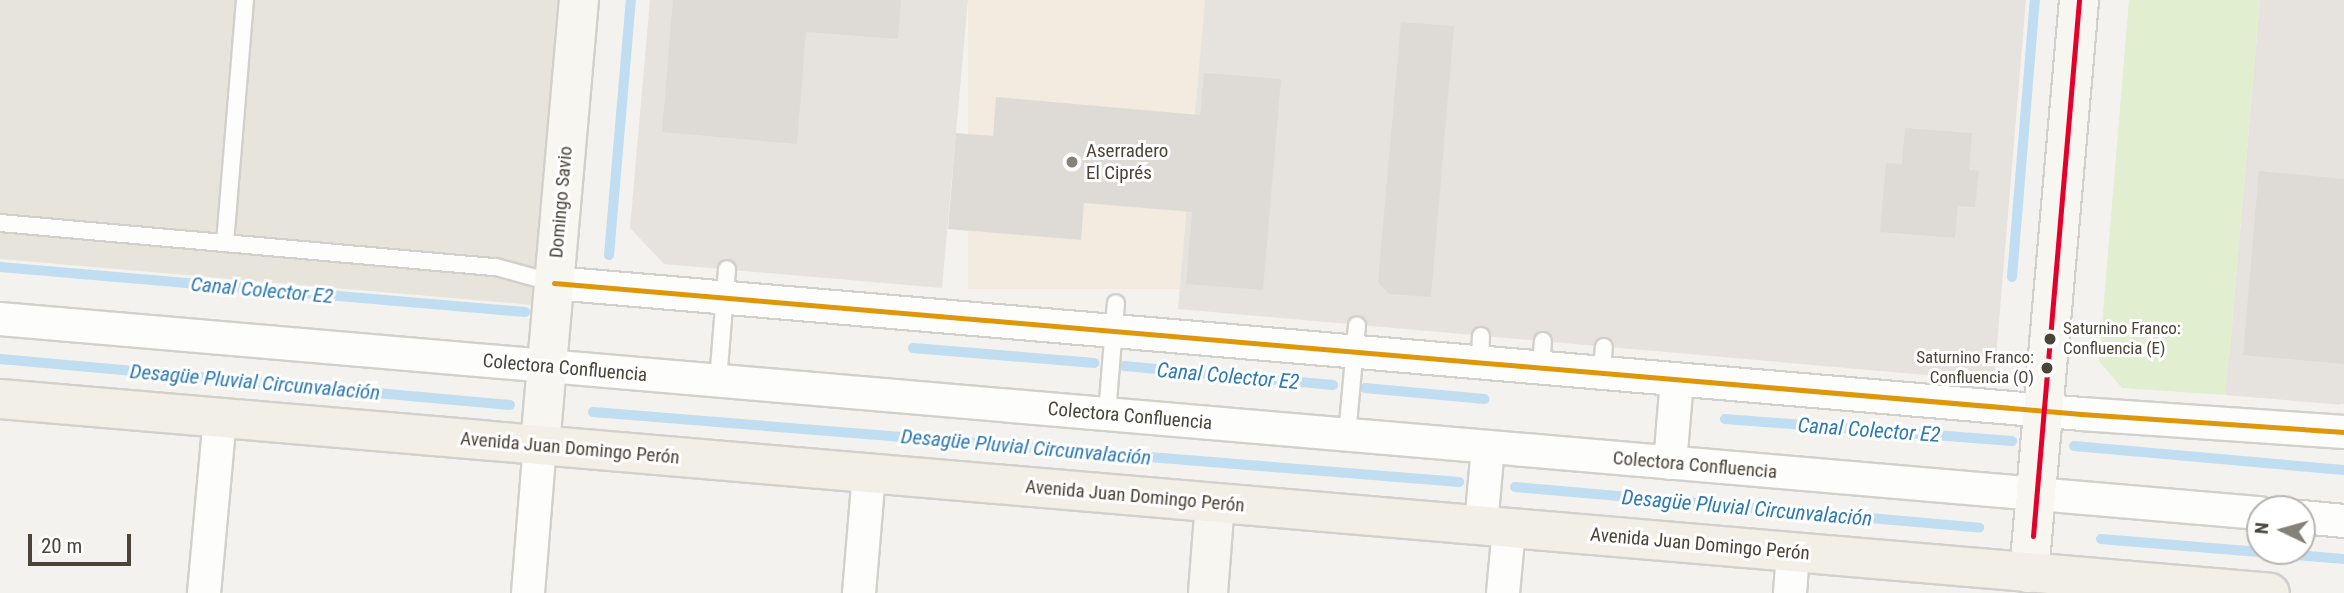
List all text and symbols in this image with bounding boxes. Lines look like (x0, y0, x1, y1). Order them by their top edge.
place label: Aserradero El Ciprés (1086, 140, 1168, 184)
street label: Domingo Savio (545, 145, 577, 259)
marker: Aserradero El Ciprés (1064, 154, 1080, 170)
water label: Canal Colector E2 (190, 271, 334, 309)
place label: Saturnino Franco: Confluencia (E) (2063, 319, 2181, 359)
marker: Saturnino Franco: Confluencia (E) (2043, 332, 2057, 346)
place label: Saturnino Franco: Confluencia (O) (1916, 348, 2034, 388)
street label: Colectora Confluencia (482, 349, 648, 387)
water label: Canal Colector E2 (1156, 357, 1300, 395)
water label: Desagüe Pluvial Circunvalación (129, 359, 381, 405)
marker: Saturnino Franco: Confluencia (O) (2040, 361, 2054, 375)
street label: Colectora Confluencia (1047, 397, 1213, 435)
water label: Canal Colector E2 (1797, 412, 1941, 448)
water label: Desagüe Pluvial Circunvalación (900, 424, 1152, 470)
street label: Avenida Juan Domingo Perón (459, 427, 681, 469)
street label: Colectora Confluencia (1612, 446, 1778, 484)
street label: Avenida Juan Domingo Perón (1024, 475, 1246, 517)
water label: Desagüe Pluvial Circunvalación (1621, 485, 1873, 531)
north arrow (2246, 495, 2316, 565)
scale bar (32, 520, 135, 564)
text: N (2250, 522, 2274, 535)
street label: Avenida Juan Domingo Perón (1589, 523, 1811, 565)
text: 20 m (41, 534, 82, 558)

